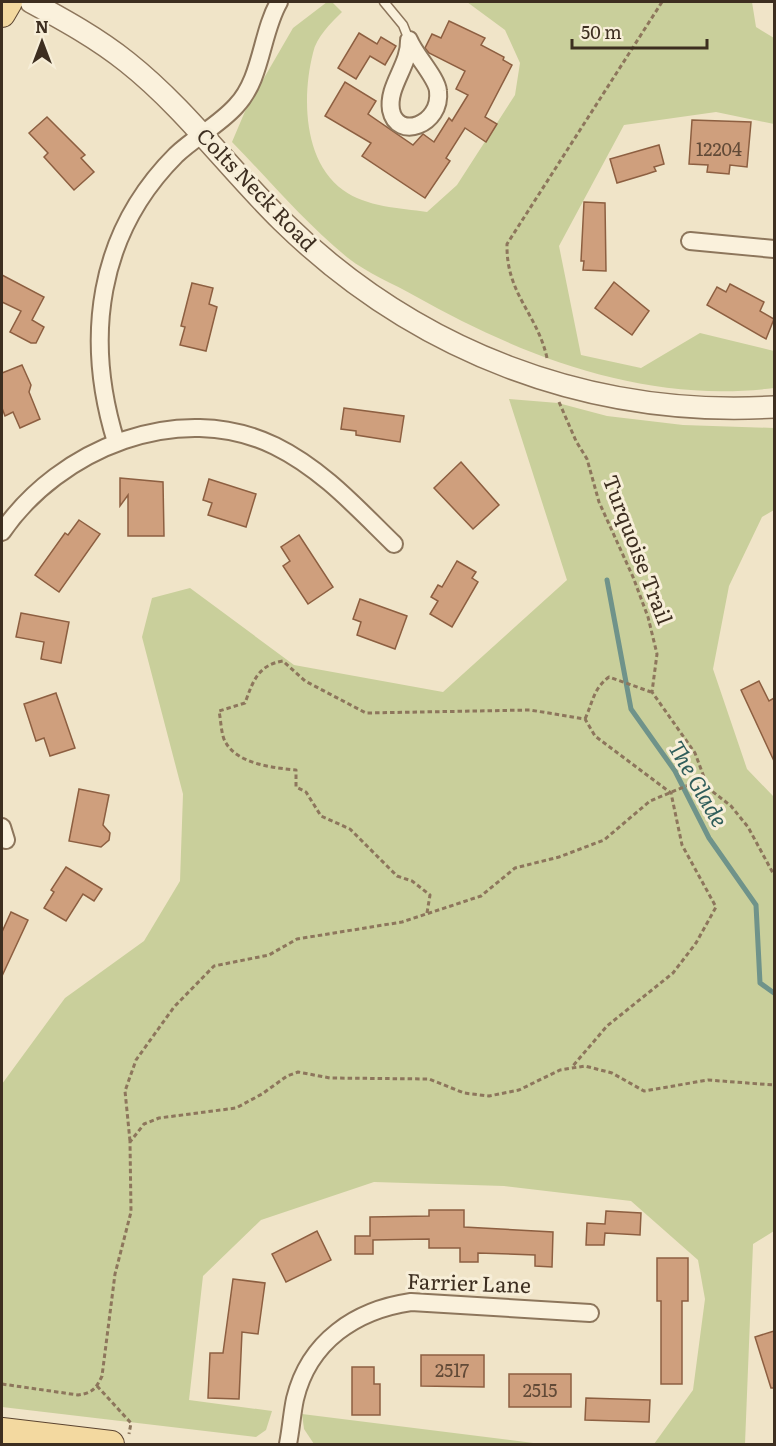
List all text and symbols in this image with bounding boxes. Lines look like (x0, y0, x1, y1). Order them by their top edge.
north arrow (12, 12, 72, 72)
scale bar (572, 12, 707, 50)
text: N (35, 14, 49, 38)
text: 50 m (581, 18, 622, 45)
street label: Colts Neck Road (191, 120, 325, 257)
house number: 12204 (696, 135, 742, 162)
street label: Turquoise Trail (597, 470, 682, 628)
water label: The Glade (661, 734, 737, 833)
street label: Farrier Lane (407, 1264, 532, 1299)
house number: 2517 (435, 1356, 469, 1383)
house number: 2515 (523, 1376, 557, 1403)

